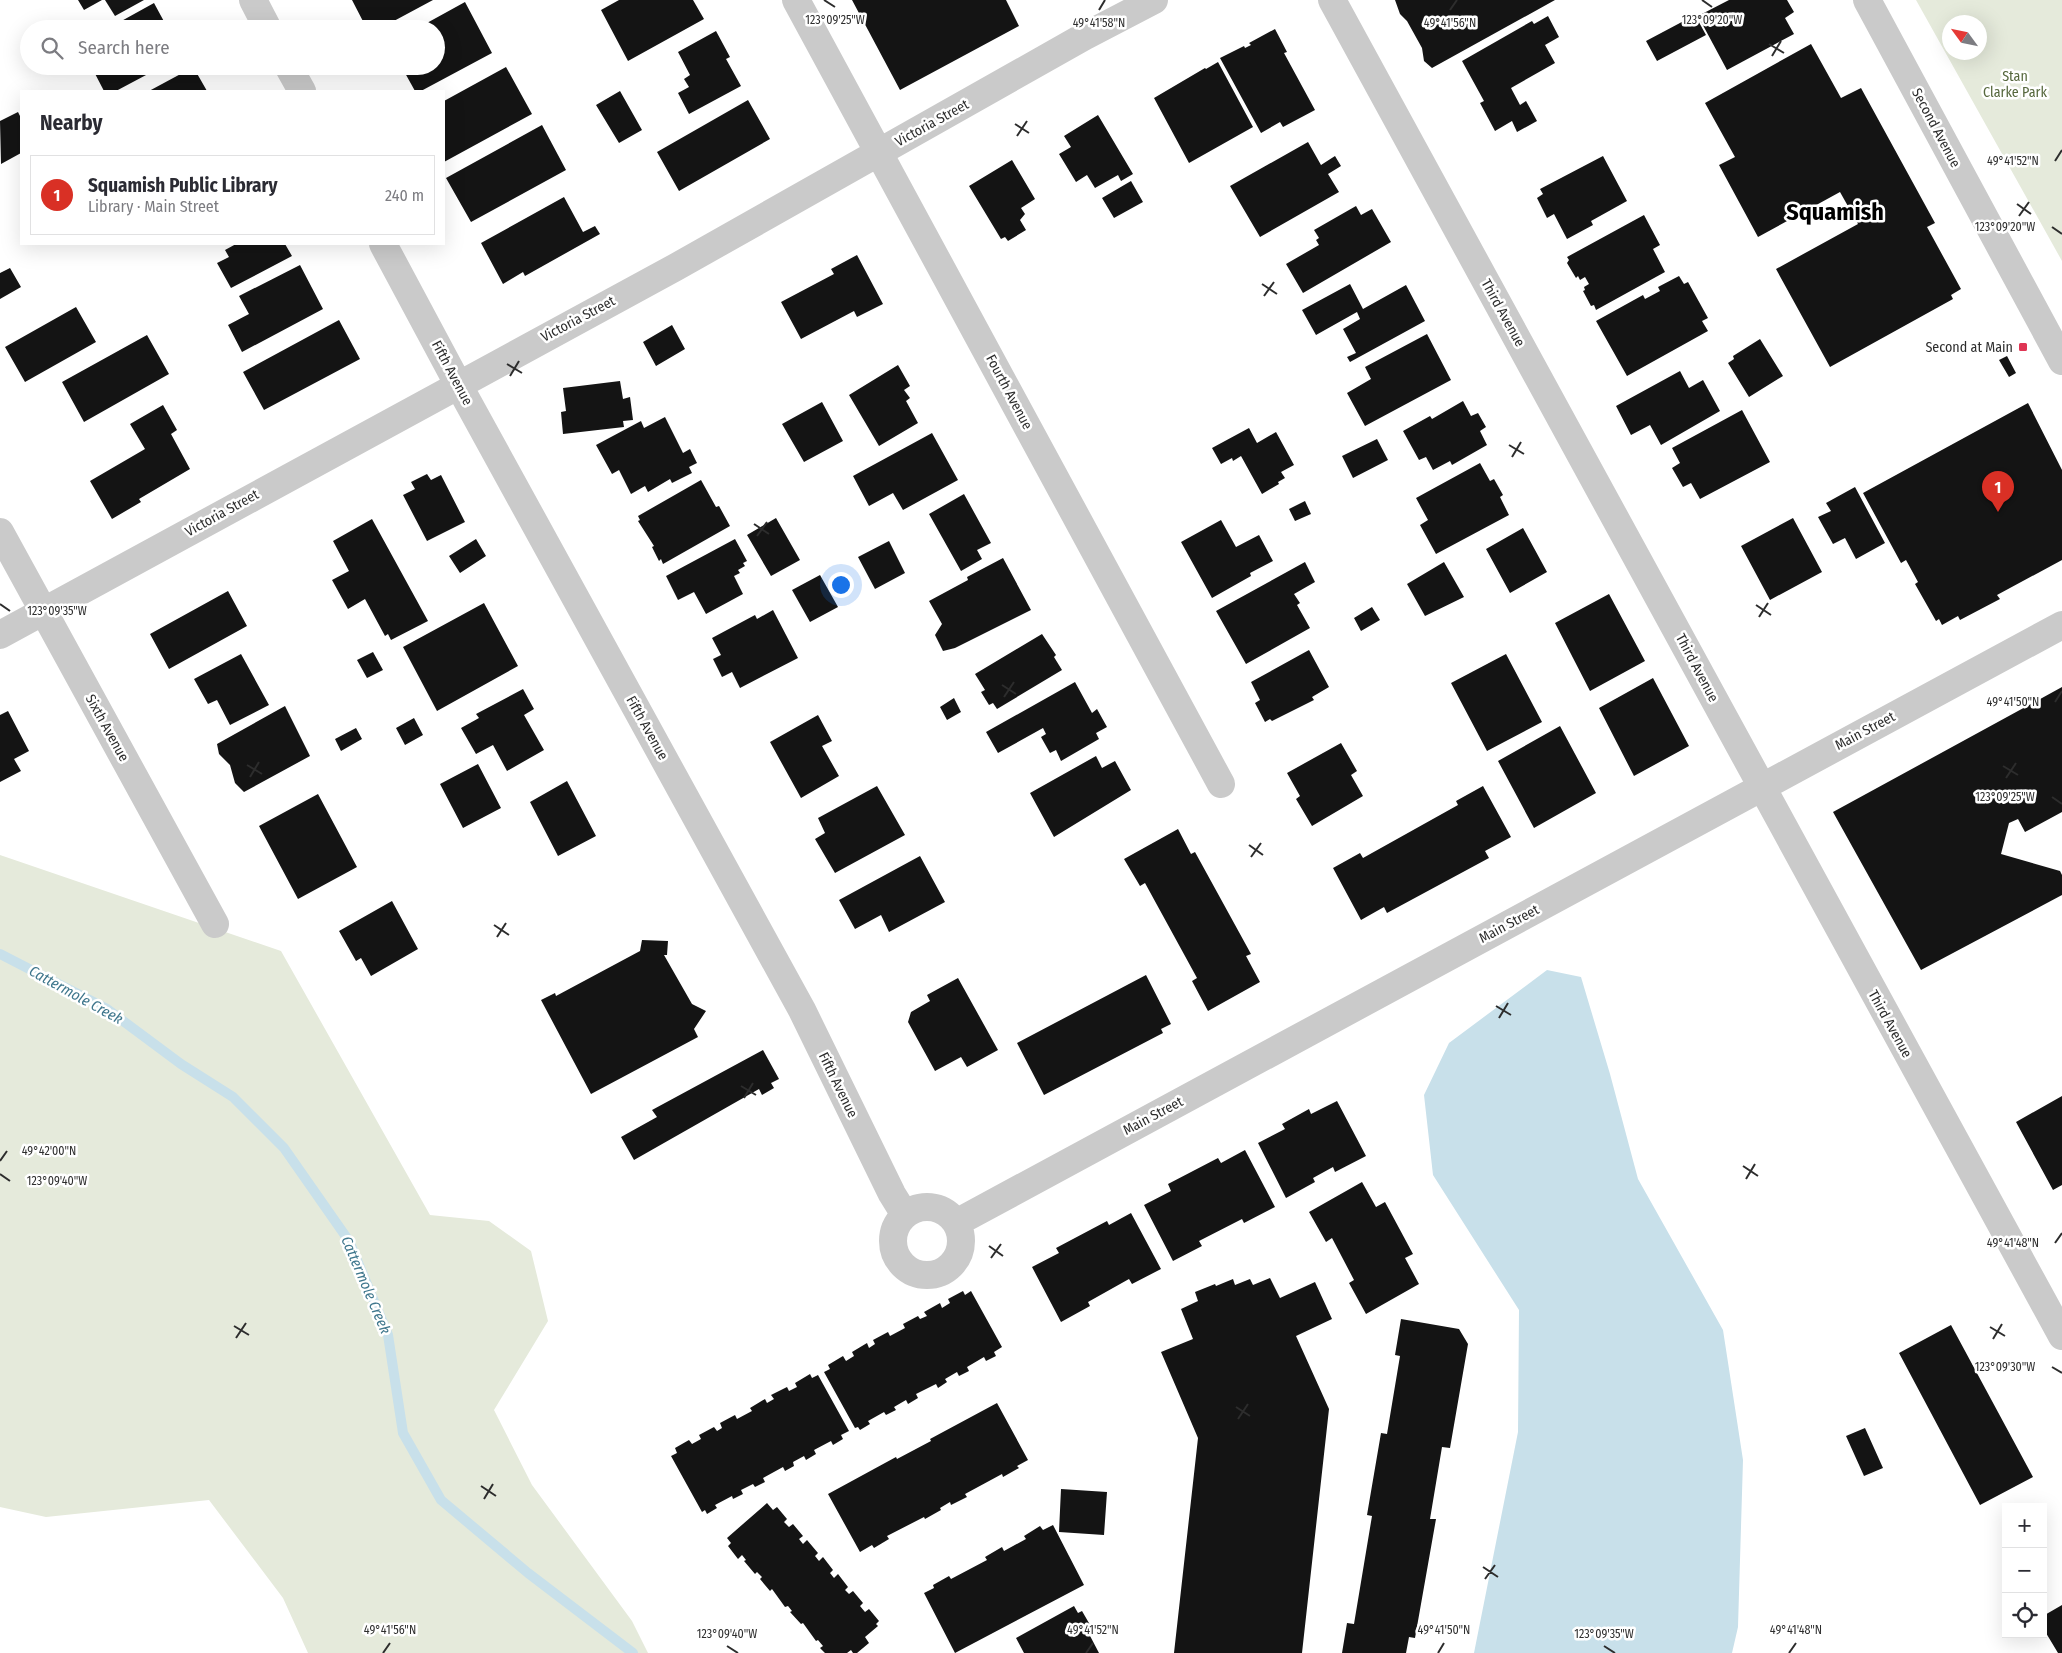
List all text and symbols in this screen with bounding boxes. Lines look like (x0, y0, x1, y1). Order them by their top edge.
text: 123°09'25"W (805, 13, 865, 27)
text: 123°09'20"W (1682, 13, 1742, 27)
north arrow (1942, 15, 1987, 60)
text: 49°41'58"N (1073, 16, 1125, 30)
text: 49°41'56"N (1424, 16, 1476, 30)
search box (20, 20, 445, 75)
icon: search (38, 34, 66, 62)
text: Search here (78, 36, 170, 59)
park label: Stan Clarke Park (1983, 68, 2047, 101)
street label: Second Avenue (1908, 86, 1964, 171)
street label: Victoria Street (892, 96, 972, 150)
text: Nearby (40, 110, 102, 136)
text: 49°41'52"N (1987, 154, 2039, 168)
text: Squamish Public Library (88, 174, 278, 197)
text: 1 (54, 186, 60, 205)
text: 240 m (385, 186, 424, 205)
text: Library · Main Street (88, 197, 219, 216)
district label: Squamish (1786, 198, 1884, 226)
text: 123°09'20"W (1975, 220, 2035, 234)
street label: Third Avenue (1477, 276, 1529, 350)
street label: Victoria Street (538, 292, 618, 346)
street label: Fifth Avenue (428, 338, 476, 408)
place label: Second at Main (1925, 339, 2013, 356)
marker: Second at Main (2017, 341, 2029, 353)
street label: Fourth Avenue (982, 352, 1036, 432)
pin: 1 (1982, 471, 2014, 512)
street label: Victoria Street (182, 486, 262, 540)
your location (828, 572, 854, 598)
text: 123°09'35"W (27, 604, 87, 618)
street label: Third Avenue (1672, 631, 1722, 705)
street label: Sixth Avenue (82, 692, 132, 765)
street label: Fifth Avenue (622, 693, 672, 763)
text: 49°41'50"N (1987, 695, 2039, 709)
street label: Main Street (1832, 708, 1898, 754)
text: 123°09'25"W (1975, 790, 2035, 804)
street label: Main Street (1476, 901, 1542, 947)
water label: Cattermole Creek (26, 962, 126, 1028)
street label: Third Avenue (1864, 987, 1916, 1061)
street label: Fifth Avenue (815, 1049, 861, 1121)
street label: Main Street (1120, 1093, 1186, 1139)
text: 49°42'00"N (22, 1144, 76, 1158)
text: 123°09'40"W (27, 1174, 87, 1188)
water label: Cattermole Creek (337, 1233, 395, 1337)
text: 49°41'48"N (1987, 1236, 2039, 1250)
text: 123°09'30"W (1975, 1360, 2035, 1374)
map controls (2002, 1503, 2047, 1638)
button: + (2002, 1503, 2047, 1548)
button: − (2002, 1548, 2047, 1593)
button: locate (2002, 1593, 2047, 1638)
text: 49°41'56"N (364, 1623, 416, 1637)
text: 49°41'52"N (1067, 1623, 1119, 1637)
text: 49°41'50"N (1418, 1623, 1470, 1637)
text: 49°41'48"N (1770, 1623, 1822, 1637)
text: 123°09'40"W (697, 1627, 757, 1641)
text: 123°09'35"W (1574, 1627, 1634, 1641)

